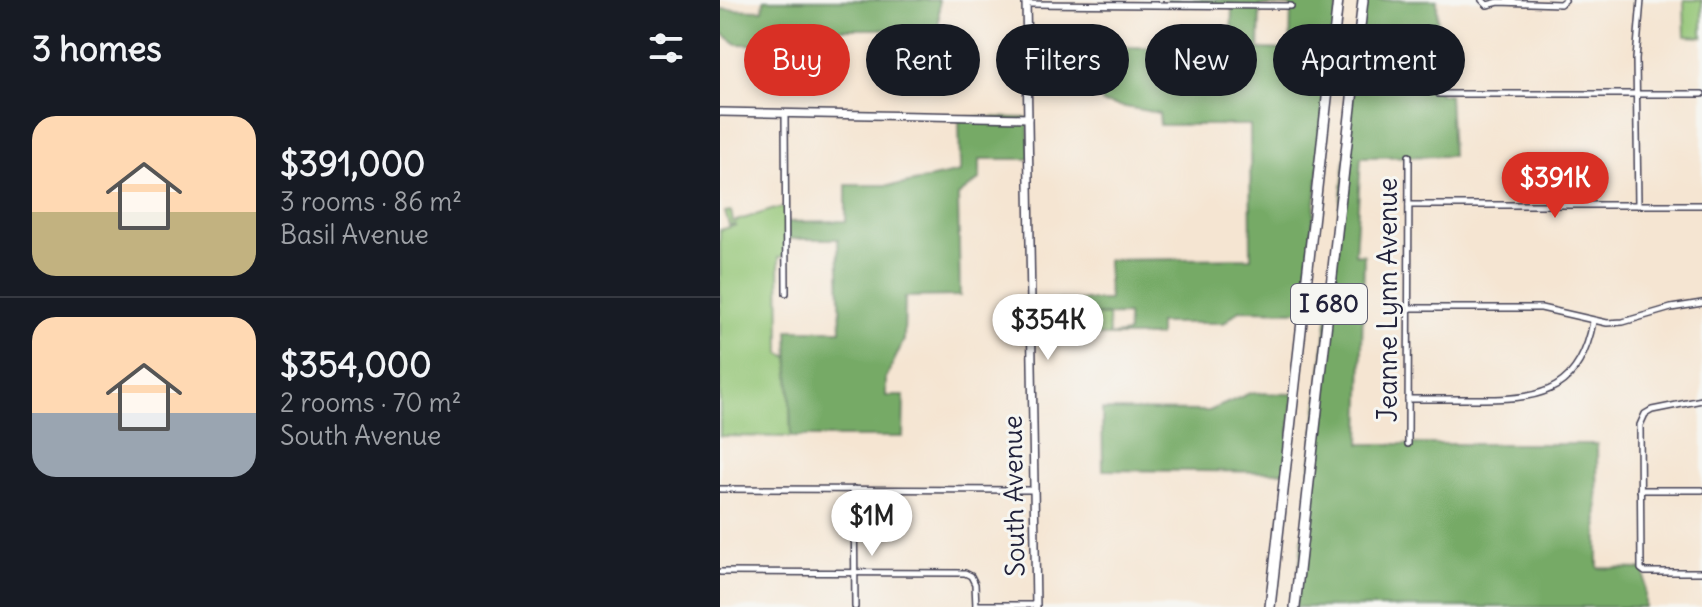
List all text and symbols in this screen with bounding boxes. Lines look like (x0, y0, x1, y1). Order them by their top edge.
chip: Buy (744, 24, 850, 96)
chip: Rent (866, 24, 980, 96)
chip: Filters (996, 24, 1129, 96)
chip: New (1145, 24, 1257, 96)
chip: Apartment (1273, 24, 1465, 96)
icon: filters (644, 26, 688, 70)
text: 3 homes (32, 27, 162, 70)
text: $391,000 (280, 142, 425, 185)
icon: home (96, 148, 192, 244)
pin: $391K (1499, 152, 1611, 220)
text: $391K (1520, 161, 1590, 194)
street label: Jeanne Lynn Avenue (1371, 178, 1404, 422)
text: 3 rooms · 86 m² (280, 185, 462, 218)
text: Basil Avenue (280, 218, 429, 251)
road number: I 680 (1291, 284, 1367, 324)
pin: $354K (992, 294, 1104, 362)
text: $354K (1010, 303, 1086, 336)
text: $354,000 (280, 343, 432, 386)
icon: home (96, 349, 192, 445)
text: 2 rooms · 70 m² (280, 386, 461, 419)
street label: South Avenue (996, 415, 1031, 577)
text: South Avenue (280, 419, 441, 452)
pin: $1M (833, 490, 911, 558)
text: $1M (849, 499, 895, 532)

